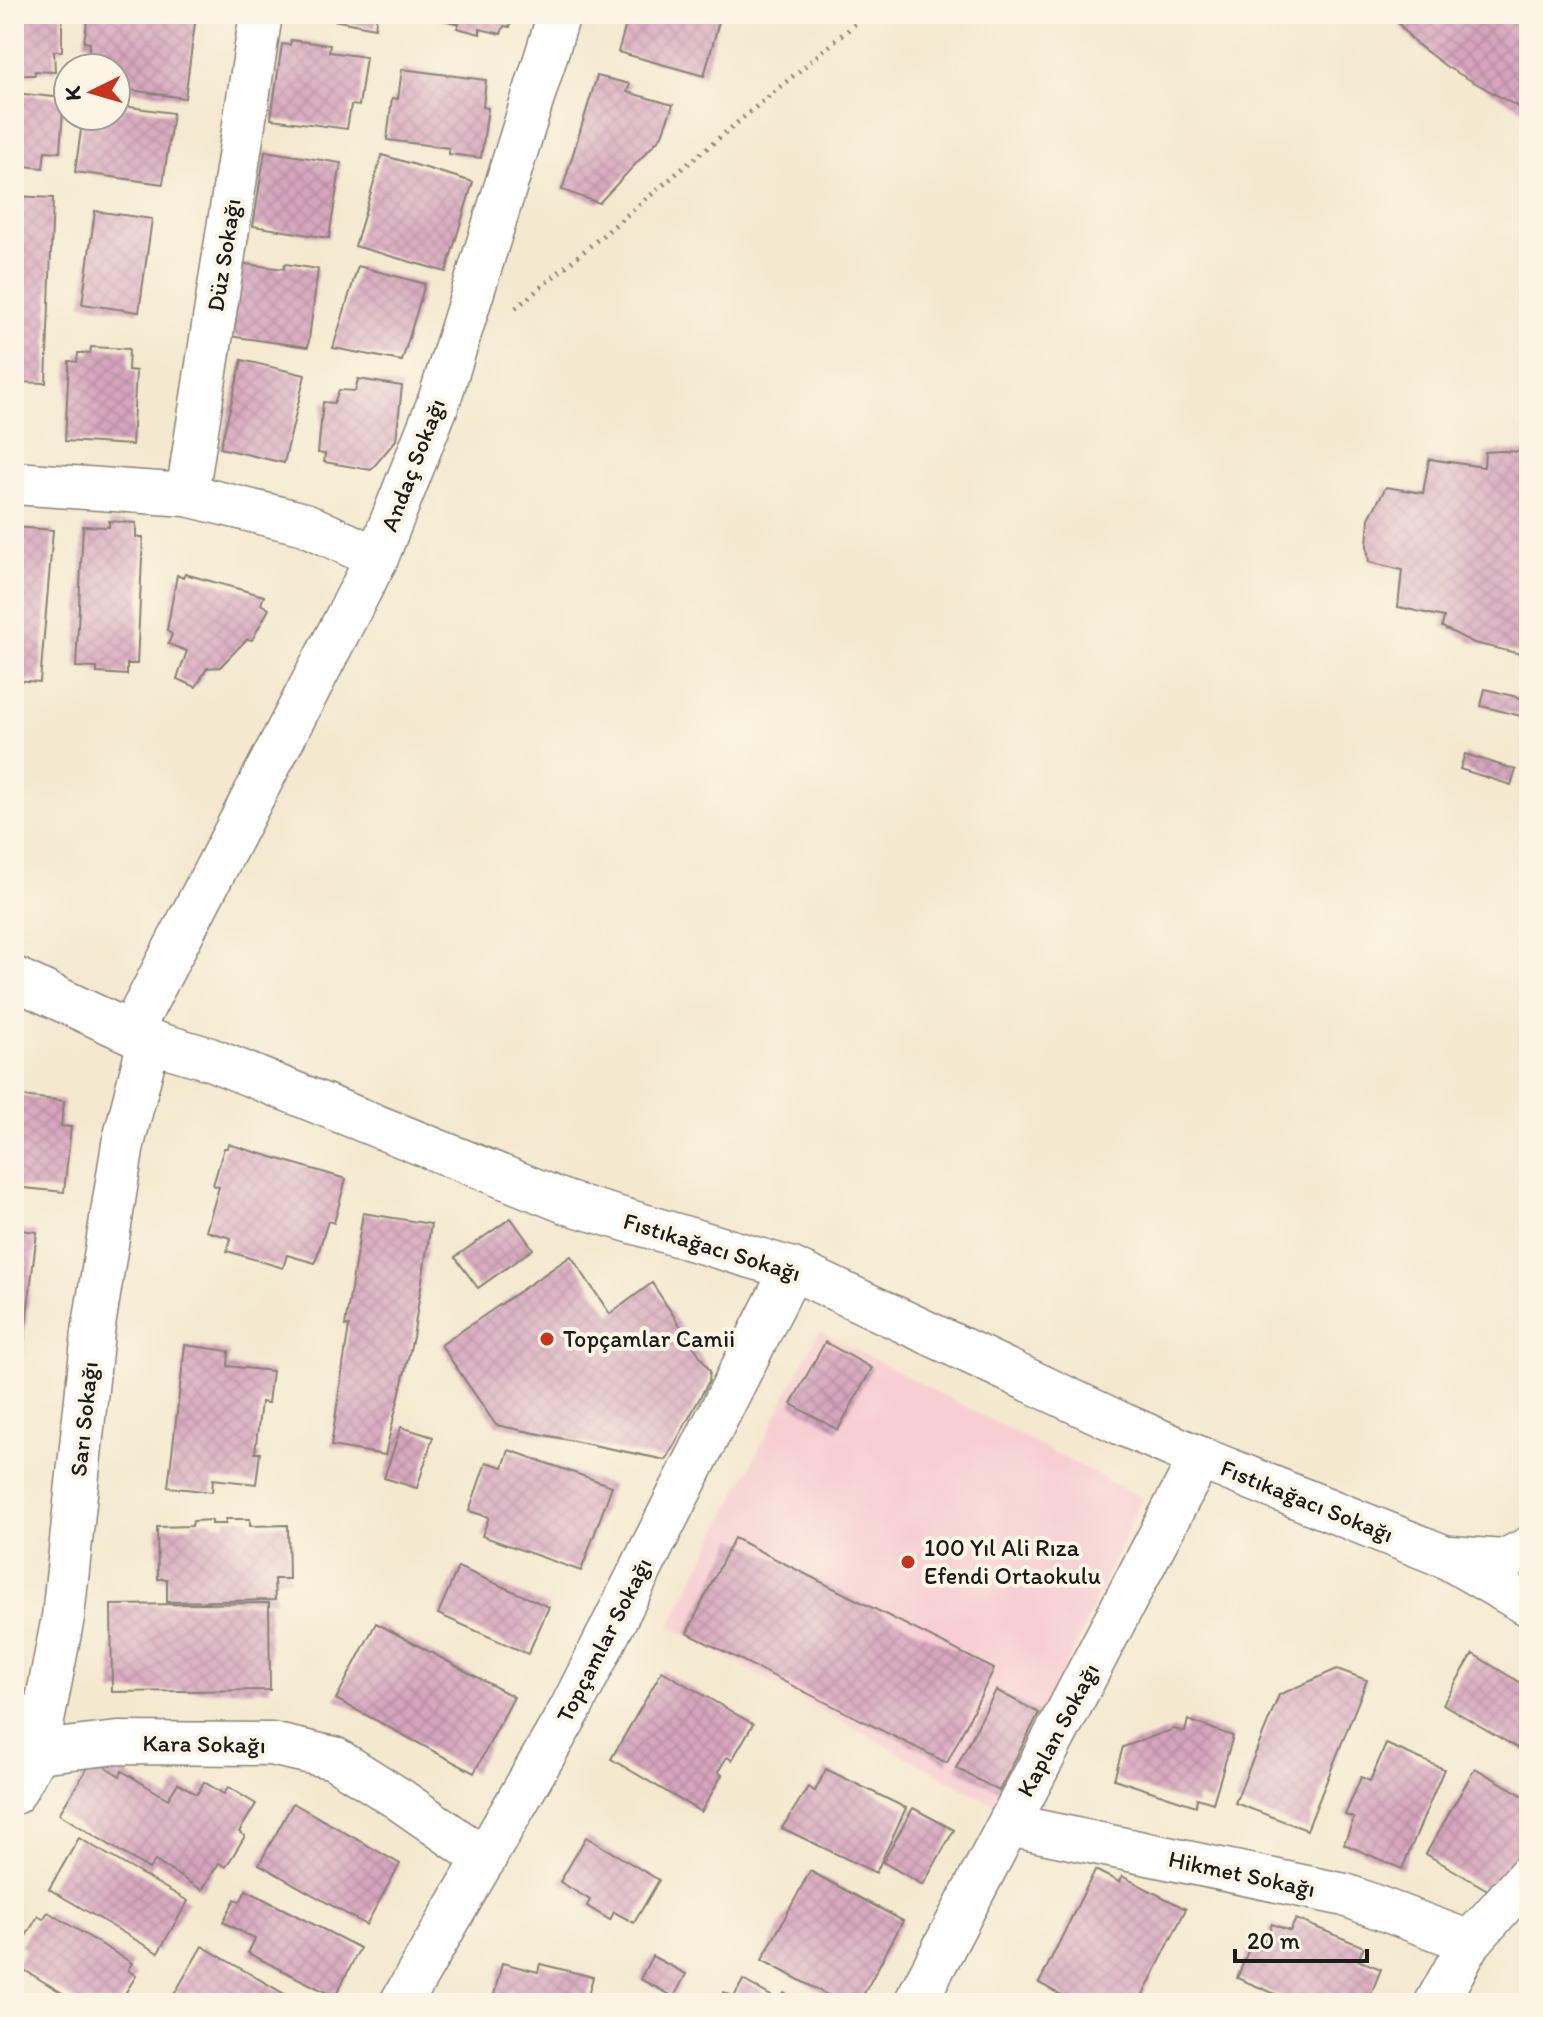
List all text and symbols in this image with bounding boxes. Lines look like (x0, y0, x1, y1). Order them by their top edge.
north arrow (52, 52, 132, 132)
text: K (58, 85, 87, 102)
street label: Düz Sokağı (200, 196, 247, 313)
street label: Andaç Sokağı (374, 394, 451, 535)
street label: Fıstıkağacı Sokağı (620, 1206, 804, 1287)
place label: Topçamlar Camii (563, 1324, 735, 1353)
marker: Topçamlar Camii (538, 1330, 556, 1348)
street label: Sarı Sokağı (63, 1360, 104, 1478)
street label: Fıstıkağacı Sokağı (1216, 1453, 1398, 1548)
place label: 100 Yıl Ali Rıza Efendi Ortaokulu (924, 1533, 1101, 1590)
street label: Topçamlar Sokağı (550, 1553, 658, 1727)
marker: 100 Yıl Ali Rıza Efendi Ortaokulu (899, 1553, 917, 1571)
street label: Kaplan Sokağı (1010, 1658, 1105, 1802)
street label: Kara Sokağı (142, 1728, 266, 1759)
street label: Hikmet Sokağı (1166, 1844, 1318, 1903)
scale bar (1235, 1913, 1367, 1963)
text: 20 m (1247, 1926, 1300, 1955)

